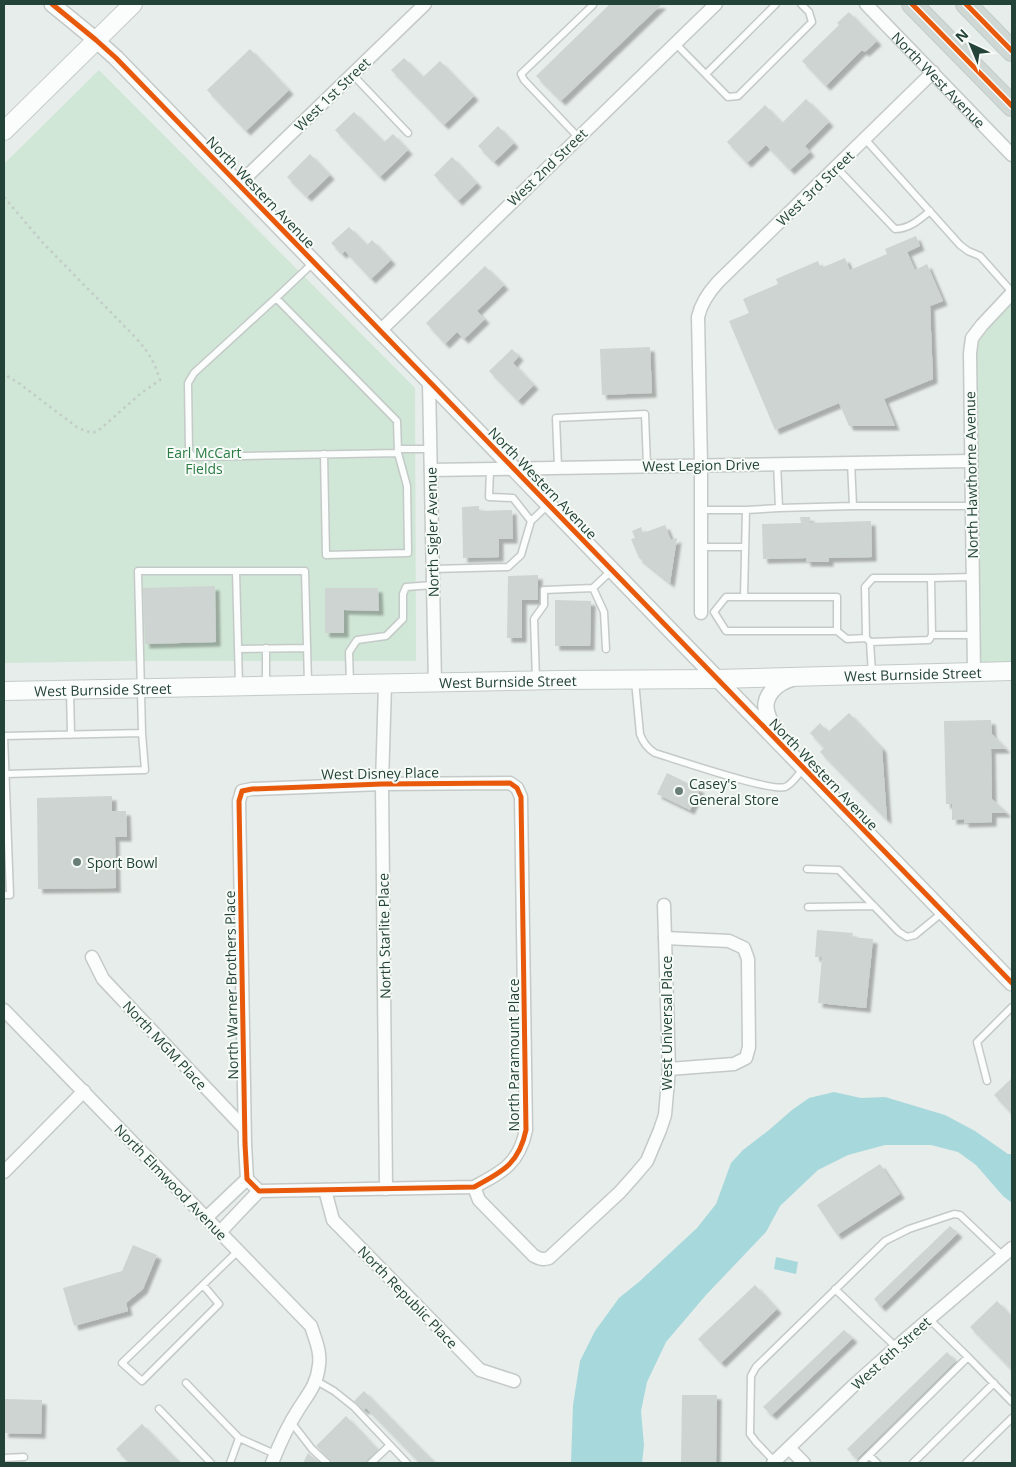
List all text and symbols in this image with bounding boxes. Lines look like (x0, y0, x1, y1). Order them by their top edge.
north arrow (946, 20, 996, 70)
street label: North West Avenue (889, 28, 989, 130)
street label: West 1st Street (290, 53, 374, 135)
street label: West 2nd Street (503, 124, 591, 210)
street label: North Western Avenue (202, 132, 320, 252)
street label: West 3rd Street (772, 146, 858, 230)
street label: North Hawthorne Avenue (960, 391, 982, 559)
street label: North Western Avenue (484, 423, 602, 543)
park label: Earl McCart Fields (166, 443, 242, 478)
street label: West Legion Drive (642, 454, 760, 476)
street label: North Sigler Avenue (421, 467, 443, 597)
street label: West Burnside Street (844, 662, 982, 685)
street label: West Burnside Street (439, 670, 577, 692)
street label: West Burnside Street (34, 678, 172, 700)
street label: North Western Avenue (765, 714, 883, 834)
street label: West Disney Place (321, 762, 439, 784)
place label: Casey's General Store (689, 774, 779, 809)
marker: Casey's General Store (673, 785, 685, 797)
place label: Sport Bowl (87, 853, 158, 872)
marker: Sport Bowl (71, 856, 83, 868)
street label: North Starlite Place (373, 873, 395, 999)
street label: North Warner Brothers Place (220, 890, 242, 1080)
street label: West Universal Place (657, 955, 676, 1090)
street label: North Paramount Place (504, 978, 523, 1132)
street label: North MGM Place (119, 996, 211, 1094)
street label: North Elmwood Avenue (110, 1120, 232, 1244)
street label: North Republic Place (354, 1242, 462, 1353)
street label: West 6th Street (847, 1312, 935, 1394)

